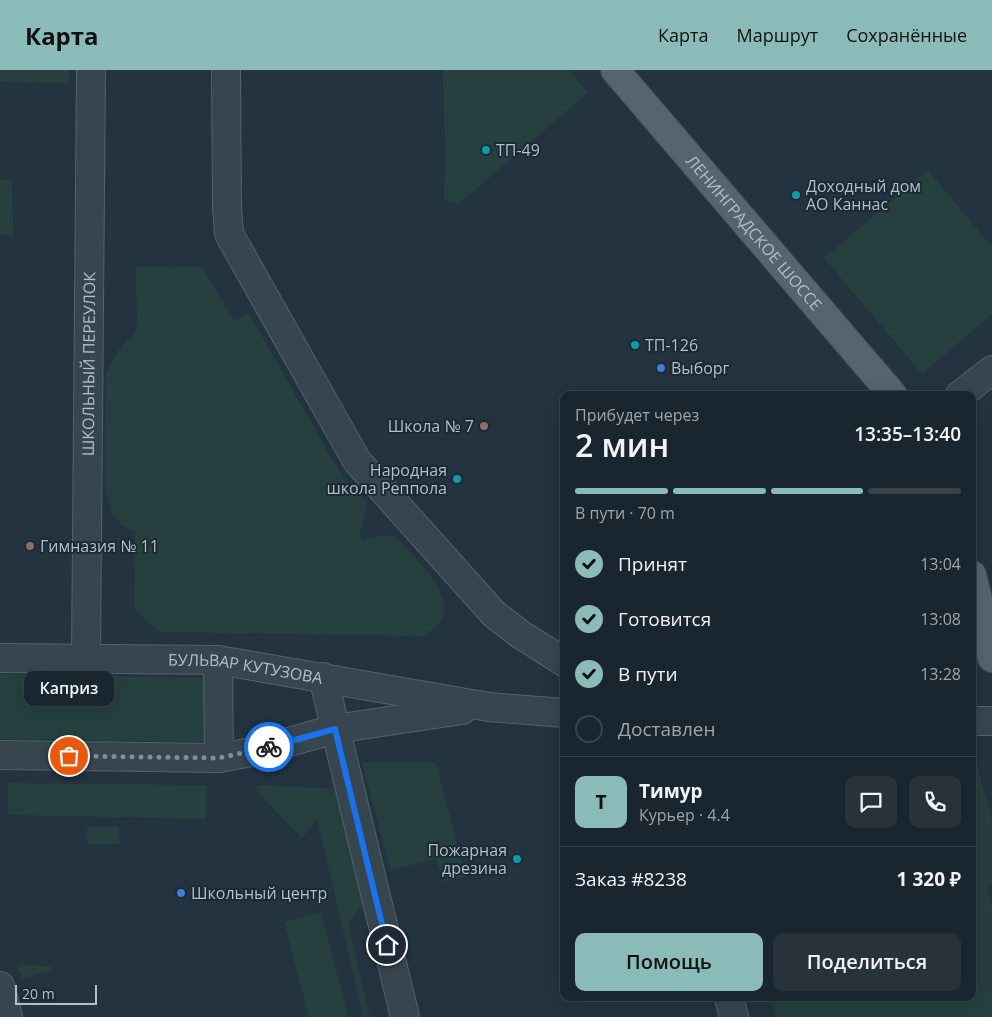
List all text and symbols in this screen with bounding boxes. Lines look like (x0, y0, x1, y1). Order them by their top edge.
text: Карта (25, 19, 99, 52)
text: Карта (658, 23, 708, 47)
text: Маршрут (736, 23, 818, 47)
text: Сохранённые (846, 23, 967, 47)
place label: ТП-49 (496, 139, 540, 161)
marker: ТП-49 (480, 144, 492, 156)
street label: ЛЕНИНГРАДСКОЕ ШОССЕ (681, 150, 827, 315)
place label: Доходный дом АО Каннас (806, 175, 921, 215)
marker: Доходный дом АО Каннас (790, 189, 802, 201)
street label: ШКОЛЬНЫЙ ПЕРЕУЛОК (77, 272, 100, 456)
place label: ТП-126 (645, 334, 698, 356)
marker: ТП-126 (629, 339, 641, 351)
place label: Выборг (671, 357, 730, 379)
marker: Выборг (655, 362, 667, 374)
text: Прибудет через (575, 404, 699, 426)
place label: Школа № 7 (388, 415, 474, 437)
marker: Школа № 7 (478, 420, 490, 432)
text: 13:35–13:40 (854, 421, 961, 447)
text: 2 мин (575, 423, 669, 466)
place label: Народная школа Реппола (327, 459, 447, 499)
marker: Народная школа Реппола (451, 473, 463, 485)
text: В пути · 70 m (575, 502, 675, 524)
place label: Гимназия № 11 (40, 535, 159, 557)
marker: Гимназия № 11 (24, 540, 36, 552)
icon: check (575, 550, 603, 578)
text: Принят (618, 551, 687, 577)
text: 13:04 (920, 553, 961, 575)
icon: check (575, 605, 603, 633)
text: Готовится (618, 606, 711, 632)
text: 13:08 (920, 608, 961, 630)
street label: БУЛЬВАР КУТУЗОВА (168, 649, 325, 689)
icon: check (575, 660, 603, 688)
text: В пути (618, 661, 678, 687)
text: 13:28 (920, 663, 961, 685)
callout: Каприз (24, 671, 114, 706)
text: Каприз (40, 677, 98, 699)
text: Доставлен (618, 716, 716, 742)
courier (244, 722, 294, 772)
icon: bike (255, 733, 283, 761)
pin (48, 735, 90, 777)
icon: bag (55, 742, 83, 770)
button: chat (845, 776, 897, 828)
button: phone (909, 776, 961, 828)
text: Тимур (639, 778, 703, 804)
text: Т (595, 789, 607, 815)
text: Курьер · 4.4 (639, 804, 730, 826)
place label: Пожарная дрезина (427, 839, 507, 879)
marker: Пожарная дрезина (511, 853, 523, 865)
text: Заказ #8238 (575, 866, 687, 892)
text: 1 320 ₽ (897, 866, 961, 892)
place label: Школьный центр (191, 882, 327, 904)
marker: Школьный центр (175, 887, 187, 899)
pin (366, 924, 408, 966)
icon: home (373, 931, 401, 959)
button: Помощь (575, 933, 763, 991)
button: Поделиться (773, 933, 961, 991)
scale bar (15, 982, 98, 1005)
text: 20 m (22, 984, 55, 1003)

